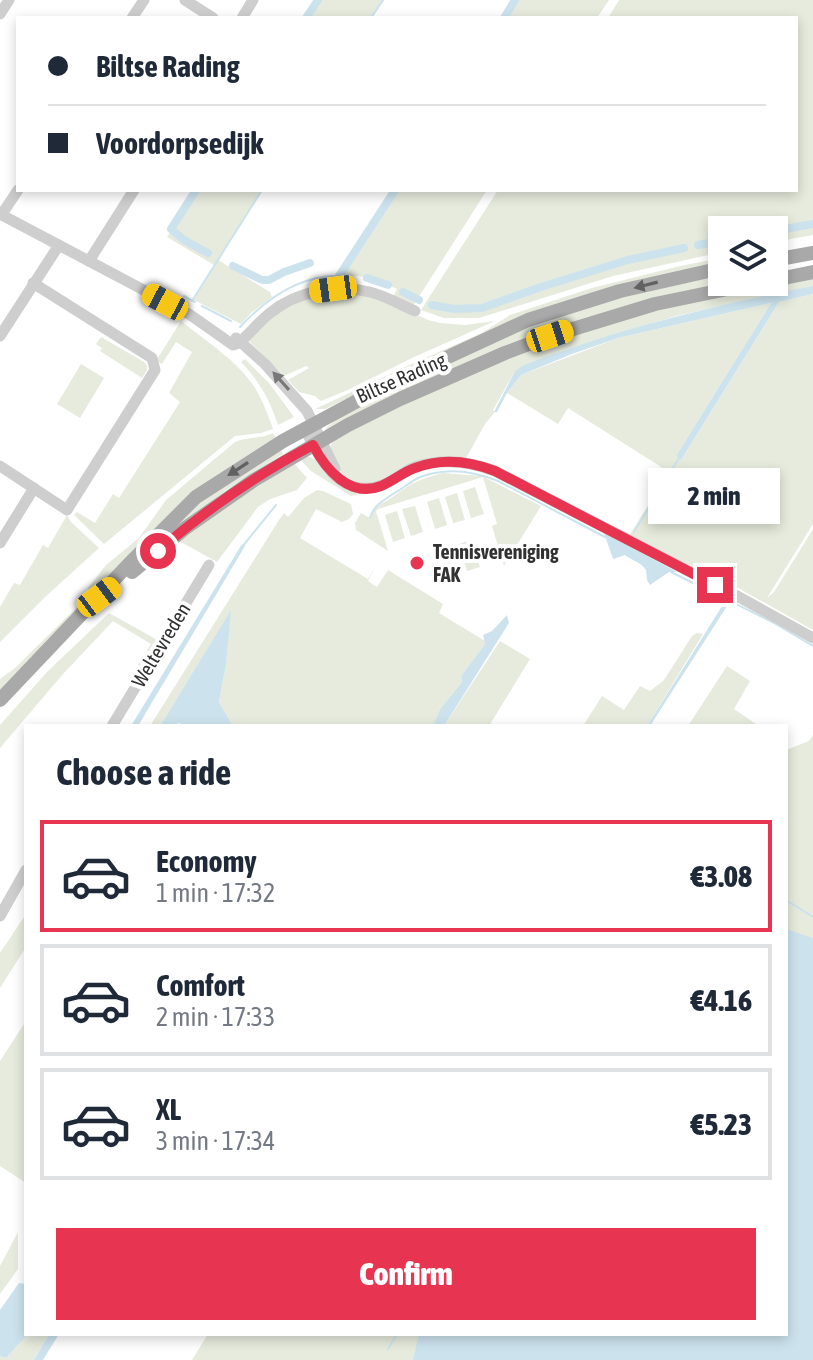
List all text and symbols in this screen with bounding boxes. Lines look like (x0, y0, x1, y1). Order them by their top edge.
text: Biltse Rading (96, 49, 240, 83)
text: Voordorpsedijk (96, 126, 264, 160)
map controls (708, 216, 788, 296)
button: layers (708, 216, 788, 296)
car (308, 274, 358, 304)
one-way arrow (633, 279, 658, 292)
car (138, 280, 192, 324)
car (523, 317, 577, 355)
street label: Biltse Rading (352, 347, 450, 408)
one-way arrow (272, 371, 290, 390)
one-way arrow (227, 461, 249, 476)
callout: 2 min (649, 469, 781, 525)
text: 2 min (687, 481, 741, 511)
route start (140, 533, 176, 569)
place label: Tennisvereniging FAK (433, 540, 559, 586)
marker: Tennisvereniging FAK (408, 554, 426, 572)
route end (697, 567, 733, 603)
car (73, 573, 125, 621)
street label: Weltevreden (126, 598, 195, 691)
text: Choose a ride (56, 751, 231, 793)
icon: car (60, 840, 132, 912)
text: Economy (156, 844, 257, 878)
text: €3.08 (691, 859, 752, 893)
text: 1 min · 17:32 (156, 878, 275, 908)
icon: car (60, 964, 132, 1036)
text: Comfort (156, 968, 245, 1002)
text: €4.16 (691, 983, 752, 1017)
text: 2 min · 17:33 (156, 1002, 275, 1032)
icon: car (60, 1088, 132, 1160)
text: XL (156, 1092, 181, 1126)
text: €5.23 (691, 1107, 752, 1141)
text: 3 min · 17:34 (156, 1126, 275, 1156)
button: Confirm (56, 1228, 756, 1320)

